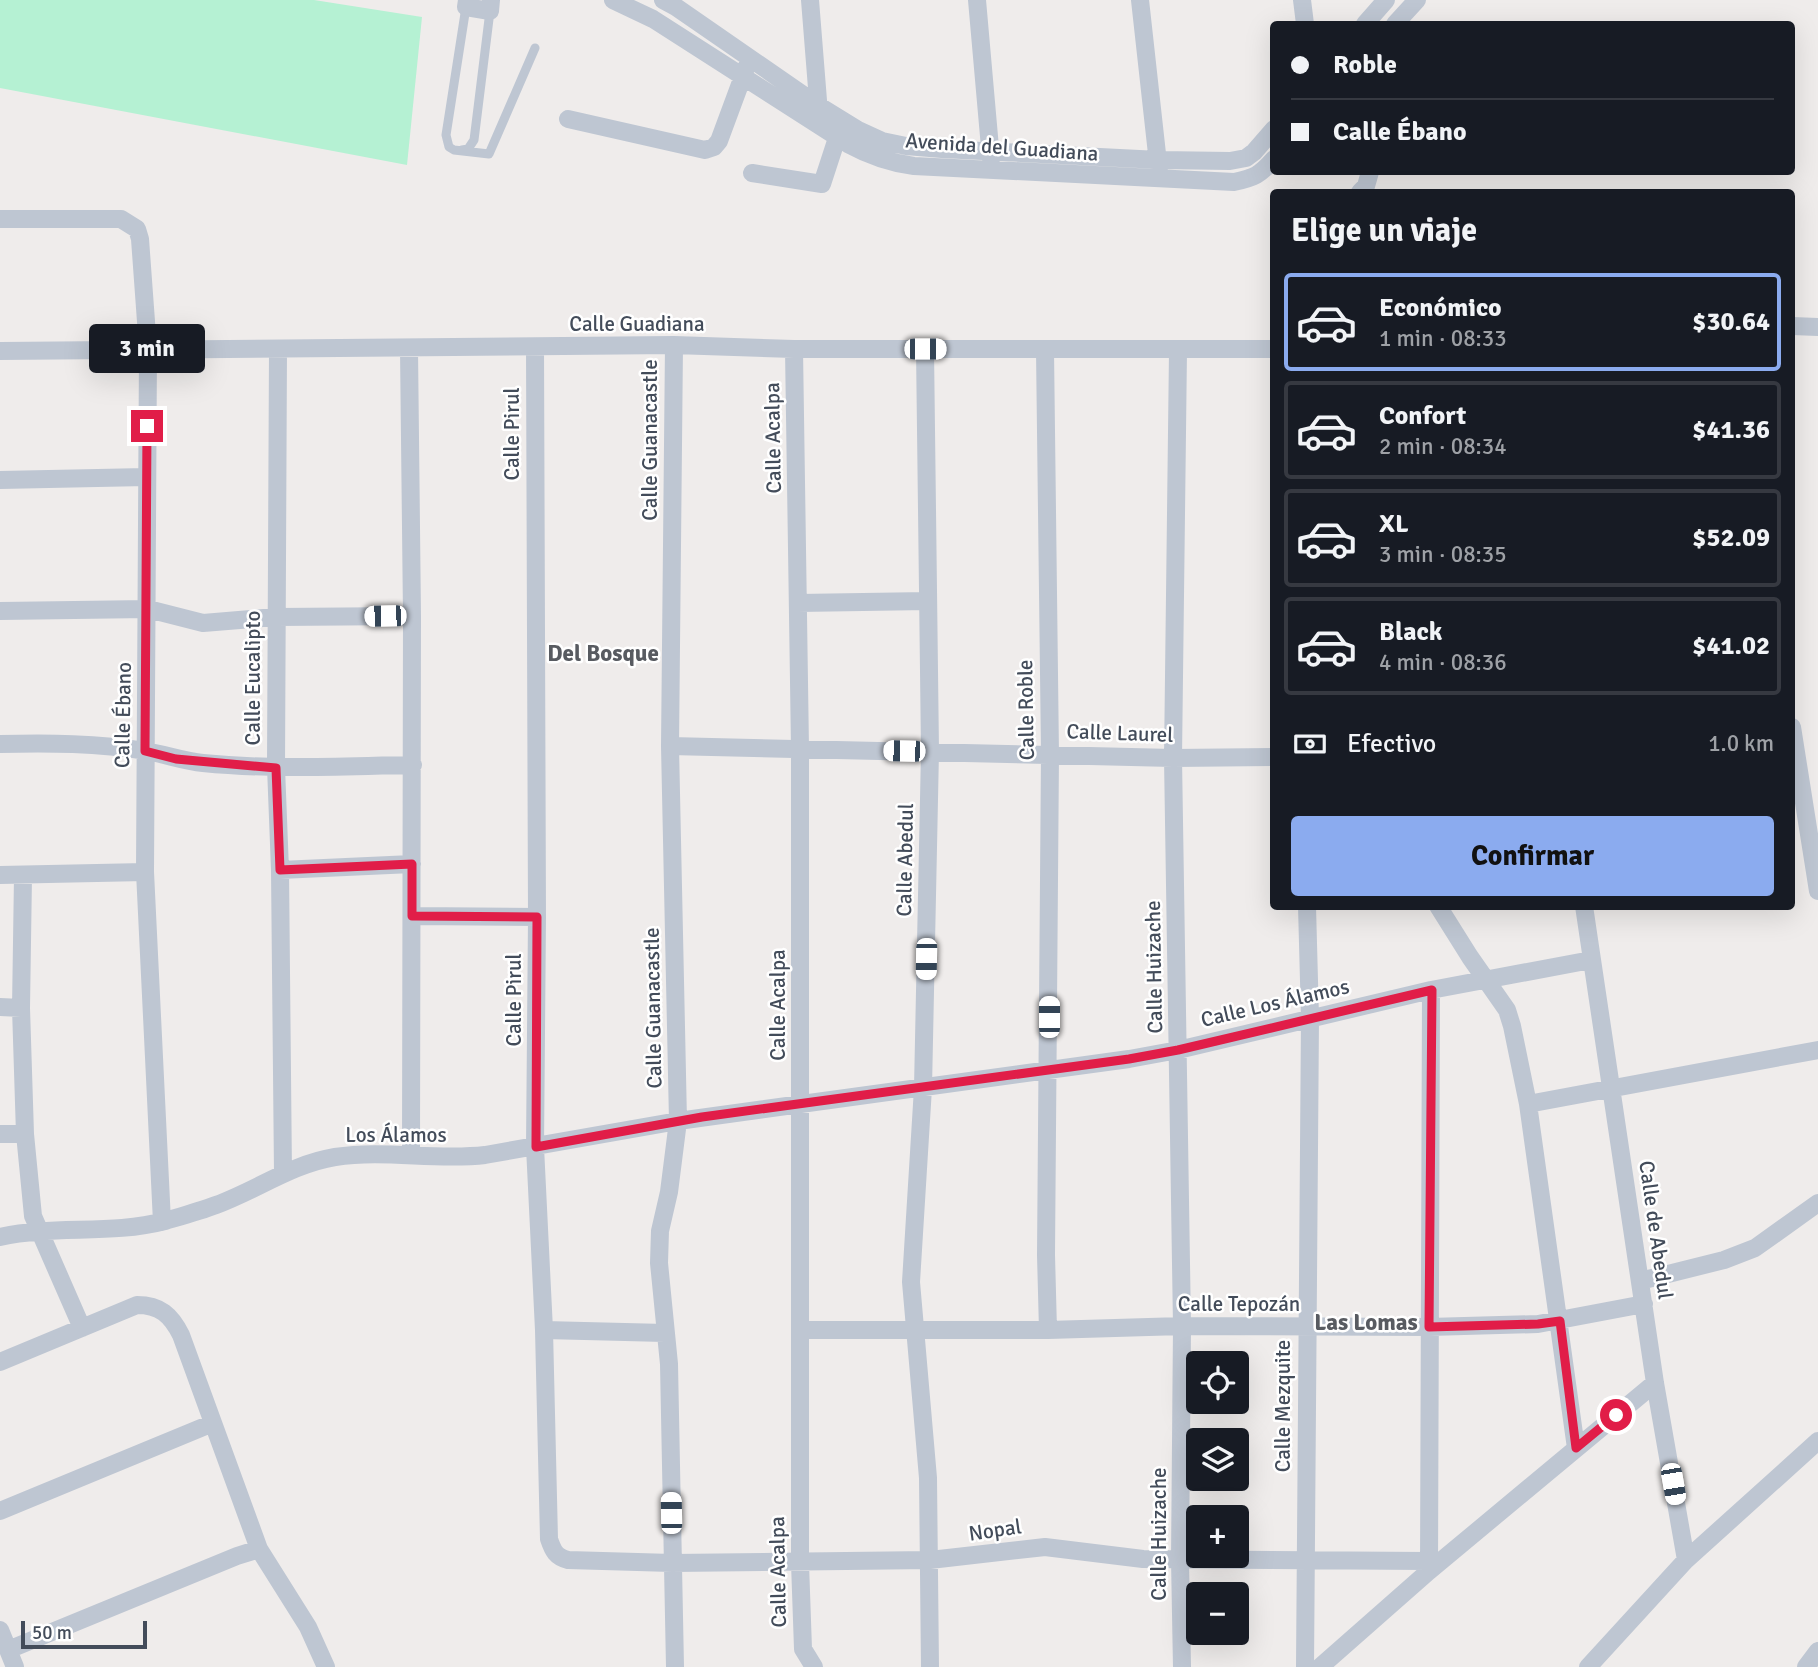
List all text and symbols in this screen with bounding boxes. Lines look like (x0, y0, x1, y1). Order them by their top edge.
text: Roble (1333, 49, 1397, 81)
text: Calle Ébano (1333, 116, 1466, 148)
street label: Avenida del Guadiana (905, 127, 1099, 167)
text: Elige un viaje (1291, 211, 1477, 250)
icon: car (1295, 291, 1358, 354)
text: Económico (1379, 292, 1502, 324)
text: $30.64 (1692, 306, 1770, 338)
street label: Calle Guadiana (569, 311, 705, 337)
callout: 3 min (89, 324, 205, 374)
text: 1 min · 08:33 (1379, 324, 1507, 353)
text: 3 min (119, 334, 175, 363)
car (905, 339, 947, 360)
street label: Calle Guanacastle (637, 359, 663, 521)
street label: Calle Acalpa (759, 382, 787, 494)
street label: Calle Pirul (499, 387, 525, 481)
icon: car (1295, 399, 1358, 462)
text: Confort (1379, 400, 1466, 432)
route end (131, 410, 163, 442)
text: $41.36 (1692, 414, 1770, 446)
text: 2 min · 08:34 (1379, 432, 1507, 461)
icon: car (1295, 507, 1358, 570)
text: XL (1379, 508, 1409, 540)
text: $52.09 (1692, 522, 1770, 554)
text: 3 min · 08:35 (1379, 540, 1507, 569)
car (364, 605, 407, 627)
street label: Calle Eucalipto (240, 611, 266, 745)
icon: car (1295, 615, 1358, 678)
text: Black (1379, 616, 1442, 648)
text: $41.02 (1692, 630, 1770, 662)
district label: Del Bosque (547, 639, 659, 668)
text: 4 min · 08:36 (1379, 648, 1507, 677)
street label: Calle Roble (1012, 659, 1040, 761)
street label: Calle Ébano (109, 662, 137, 768)
street label: Calle Laurel (1066, 718, 1174, 748)
icon: cash (1291, 725, 1329, 763)
text: Efectivo (1347, 728, 1436, 760)
text: 1.0 km (1708, 729, 1774, 758)
car (883, 740, 926, 762)
street label: Calle Abedul (891, 803, 919, 917)
button: Confirmar (1291, 816, 1774, 896)
street label: Calle Huizache (1140, 900, 1168, 1034)
street label: Calle Guanacastle (639, 927, 667, 1089)
car (916, 938, 937, 980)
street label: Calle Acalpa (765, 949, 791, 1061)
street label: Calle Pirul (501, 953, 527, 1047)
street label: Calle Los Álamos (1198, 973, 1352, 1033)
car (1039, 996, 1060, 1038)
street label: Los Álamos (345, 1122, 447, 1148)
street label: Calle de Abedul (1633, 1159, 1679, 1301)
street label: Calle Tepozán (1178, 1291, 1300, 1317)
district label: Las Lomas (1314, 1308, 1418, 1337)
street label: Calle Mezquite (1270, 1340, 1296, 1472)
map controls (1186, 1351, 1249, 1645)
button: locate (1186, 1351, 1249, 1414)
route start (1600, 1399, 1632, 1431)
button: layers (1186, 1428, 1249, 1491)
car (1660, 1461, 1687, 1507)
street label: Calle Huizache (1146, 1467, 1172, 1601)
car (661, 1492, 682, 1534)
button: + (1186, 1505, 1249, 1568)
street label: Nopal (967, 1513, 1023, 1547)
street label: Calle Acalpa (764, 1516, 792, 1628)
button: − (1186, 1582, 1249, 1645)
scale bar (21, 1618, 147, 1650)
text: 50 m (32, 1621, 72, 1645)

